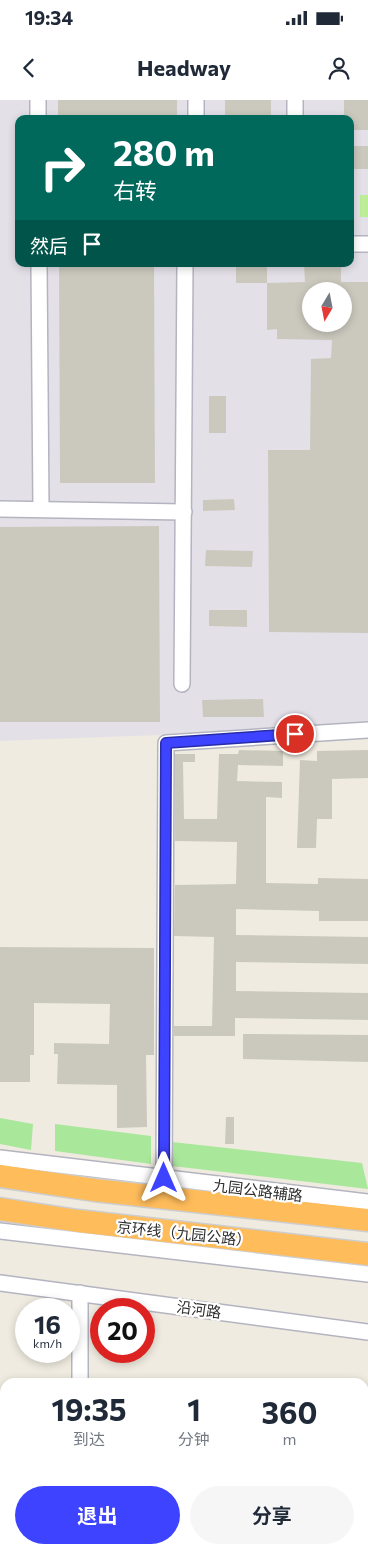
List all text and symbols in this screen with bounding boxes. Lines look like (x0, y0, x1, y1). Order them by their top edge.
text: 19:34 (25, 6, 73, 29)
icon: back (15, 54, 43, 82)
text: Headway (137, 54, 231, 81)
icon: person (325, 54, 353, 82)
text: 280 m (113, 130, 215, 173)
icon: right (30, 135, 95, 200)
text: 右转 (113, 177, 157, 204)
icon: arrive (78, 230, 106, 258)
text: 然后 (30, 234, 68, 257)
north arrow (302, 282, 352, 332)
map controls (302, 282, 352, 332)
pin (274, 713, 316, 755)
icon: arrive (281, 720, 309, 748)
position arrow (137, 1151, 189, 1203)
street label: 九园公路辅路 (212, 1176, 304, 1204)
street label: 京环线（九园公路） (116, 1217, 252, 1249)
street label: 沿河路 (175, 1297, 223, 1321)
speed limit sign: 20 (90, 1298, 155, 1363)
text: 16 (34, 1309, 61, 1339)
text: km/h (33, 1336, 62, 1350)
text: 19:35 (52, 1390, 127, 1427)
text: 1 (187, 1390, 201, 1427)
text: 360 (262, 1393, 317, 1430)
text: 到达 (73, 1429, 105, 1448)
text: 分钟 (178, 1429, 210, 1448)
text: m (283, 1429, 297, 1448)
button: 退出 (15, 1486, 180, 1544)
button: 分享 (190, 1486, 354, 1544)

